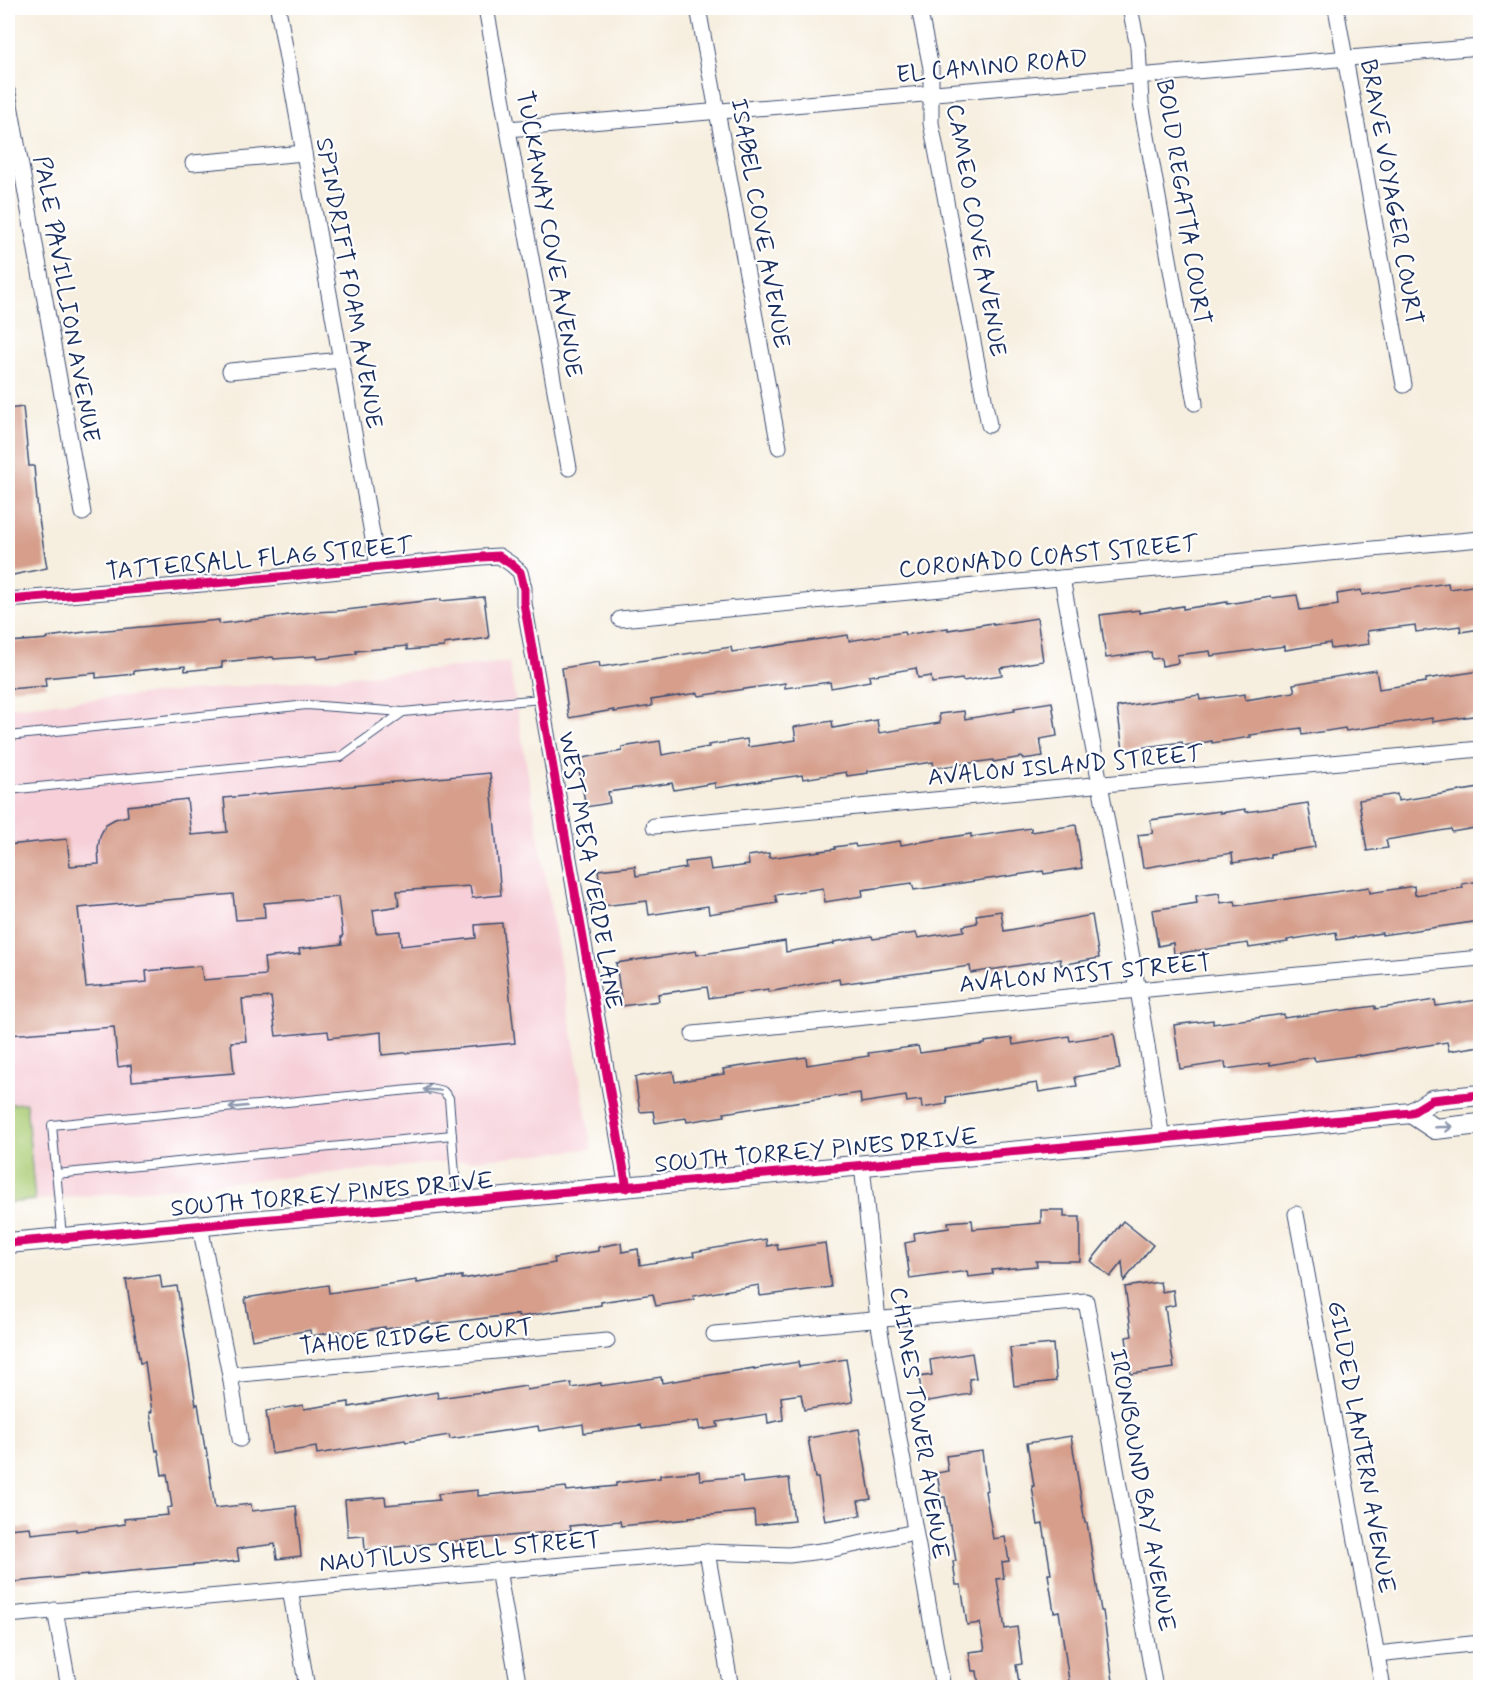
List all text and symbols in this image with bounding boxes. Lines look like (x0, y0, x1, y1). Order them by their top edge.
street label: EL CAMINO ROAD (895, 44, 1089, 91)
street label: BRAVE VOYAGER COURT (1352, 57, 1429, 328)
street label: BOLD REGATTA COURT (1148, 77, 1217, 327)
street label: TUCKAWAY COVE AVENUE (508, 89, 589, 380)
street label: ISABEL COVE AVENUE (722, 96, 797, 351)
street label: CAMEO COVE AVENUE (938, 101, 1013, 359)
street label: SPINDRIFT FOAM AVENUE (308, 135, 389, 431)
street label: PALE PAVILLION AVENUE (25, 154, 106, 445)
street label: CORONADO COAST STREET (897, 529, 1200, 586)
street label: TATTERSALL FLAG STREET (104, 531, 414, 588)
street label: WEST MESA VERDE LANE (550, 729, 629, 1011)
street label: AVALON ISLAND STREET (926, 739, 1205, 794)
street label: AVALON MIST STREET (958, 948, 1213, 1001)
one-way arrow (423, 1084, 442, 1095)
one-way arrow (228, 1102, 248, 1113)
street label: SOUTH TORREY PINES DRIVE (653, 1122, 979, 1181)
one-way arrow (1433, 1122, 1453, 1133)
street label: SOUTH TORREY PINES DRIVE (169, 1166, 495, 1225)
street label: CHIMES TOWER AVENUE (882, 1285, 955, 1562)
street label: GILDED LANTERN AVENUE (1319, 1298, 1402, 1596)
street label: TAHOE RIDGE COURT (298, 1312, 534, 1363)
street label: IRONBOUND BAY AVENUE (1101, 1346, 1182, 1634)
street label: NAUTILUS SHELL STREET (318, 1525, 602, 1580)

